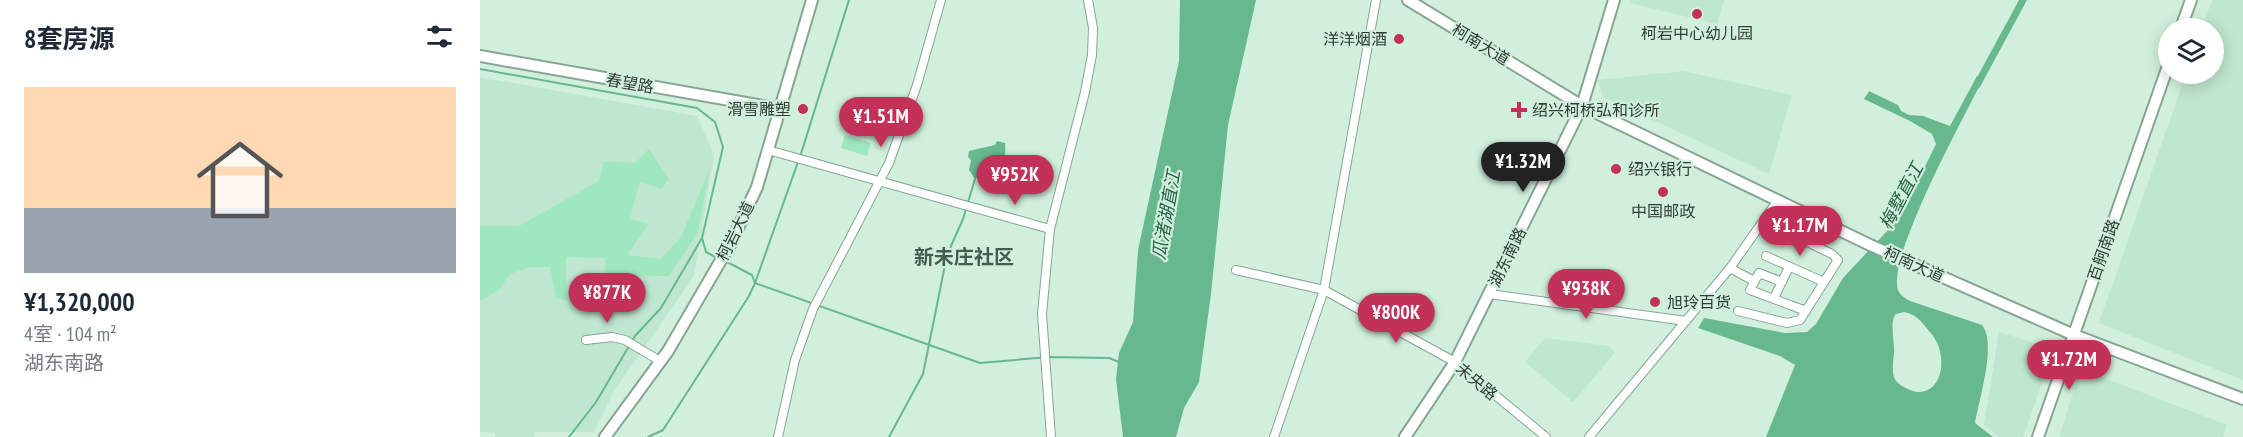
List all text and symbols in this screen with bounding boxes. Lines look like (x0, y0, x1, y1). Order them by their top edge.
marker: 柯岩中心幼儿园 (1690, 7, 1704, 21)
map controls (2158, 18, 2224, 84)
button: layers (2158, 18, 2224, 84)
street label: 柯南大道 (1448, 19, 1514, 69)
icon: filters (423, 20, 456, 53)
text: 8套房源 (24, 22, 114, 55)
place label: 柯岩中心幼儿园 (1641, 23, 1753, 43)
place label: 洋洋烟酒 (1323, 29, 1387, 49)
marker: 洋洋烟酒 (1392, 32, 1406, 46)
street label: 春望路 (605, 69, 655, 97)
pin: ¥1.51M (832, 97, 930, 148)
place label: 滑雪雕塑 (727, 99, 791, 119)
place label: 绍兴柯桥弘和诊所 (1532, 100, 1660, 120)
marker: 绍兴柯桥弘和诊所 (1510, 101, 1528, 119)
marker: 滑雪雕塑 (796, 102, 810, 116)
text: ¥1.51M (853, 103, 909, 129)
icon: home (186, 126, 294, 234)
pin: ¥1.32M (1474, 142, 1572, 193)
text: ¥1.32M (1495, 148, 1551, 174)
pin: ¥952K (973, 155, 1057, 206)
water label: 梅墅直江 (1874, 157, 1929, 233)
place label: 绍兴银行 (1628, 159, 1692, 179)
text: ¥952K (991, 161, 1039, 187)
marker: 绍兴银行 (1609, 162, 1623, 176)
water label: 瓜渚湖直江 (1147, 167, 1185, 261)
marker: 中国邮政 (1656, 185, 1670, 199)
street label: 柯岩大道 (712, 198, 758, 264)
place label: 中国邮政 (1631, 201, 1695, 221)
pin: ¥1.17M (1751, 206, 1849, 257)
text: ¥1.17M (1772, 212, 1828, 238)
street label: 百舸南路 (2083, 216, 2123, 284)
street label: 湖东南路 (1484, 224, 1530, 290)
street label: 柯南大道 (1881, 242, 1947, 286)
district label: 新未庄社区 (914, 244, 1014, 270)
pin: ¥938K (1544, 269, 1628, 320)
pin: ¥877K (565, 273, 649, 324)
text: ¥938K (1562, 275, 1610, 301)
text: ¥877K (583, 279, 631, 305)
text: ¥1,320,000 (24, 285, 135, 318)
place label: 旭玲百货 (1667, 292, 1731, 312)
pin: ¥800K (1354, 293, 1438, 344)
marker: 旭玲百货 (1648, 295, 1662, 309)
text: ¥800K (1372, 299, 1420, 325)
text: 4室 · 104 m² (24, 321, 117, 347)
pin: ¥1.72M (2020, 340, 2118, 391)
text: ¥1.72M (2041, 346, 2097, 372)
text: 湖东南路 (24, 350, 104, 376)
street label: 未央路 (1452, 358, 1502, 404)

